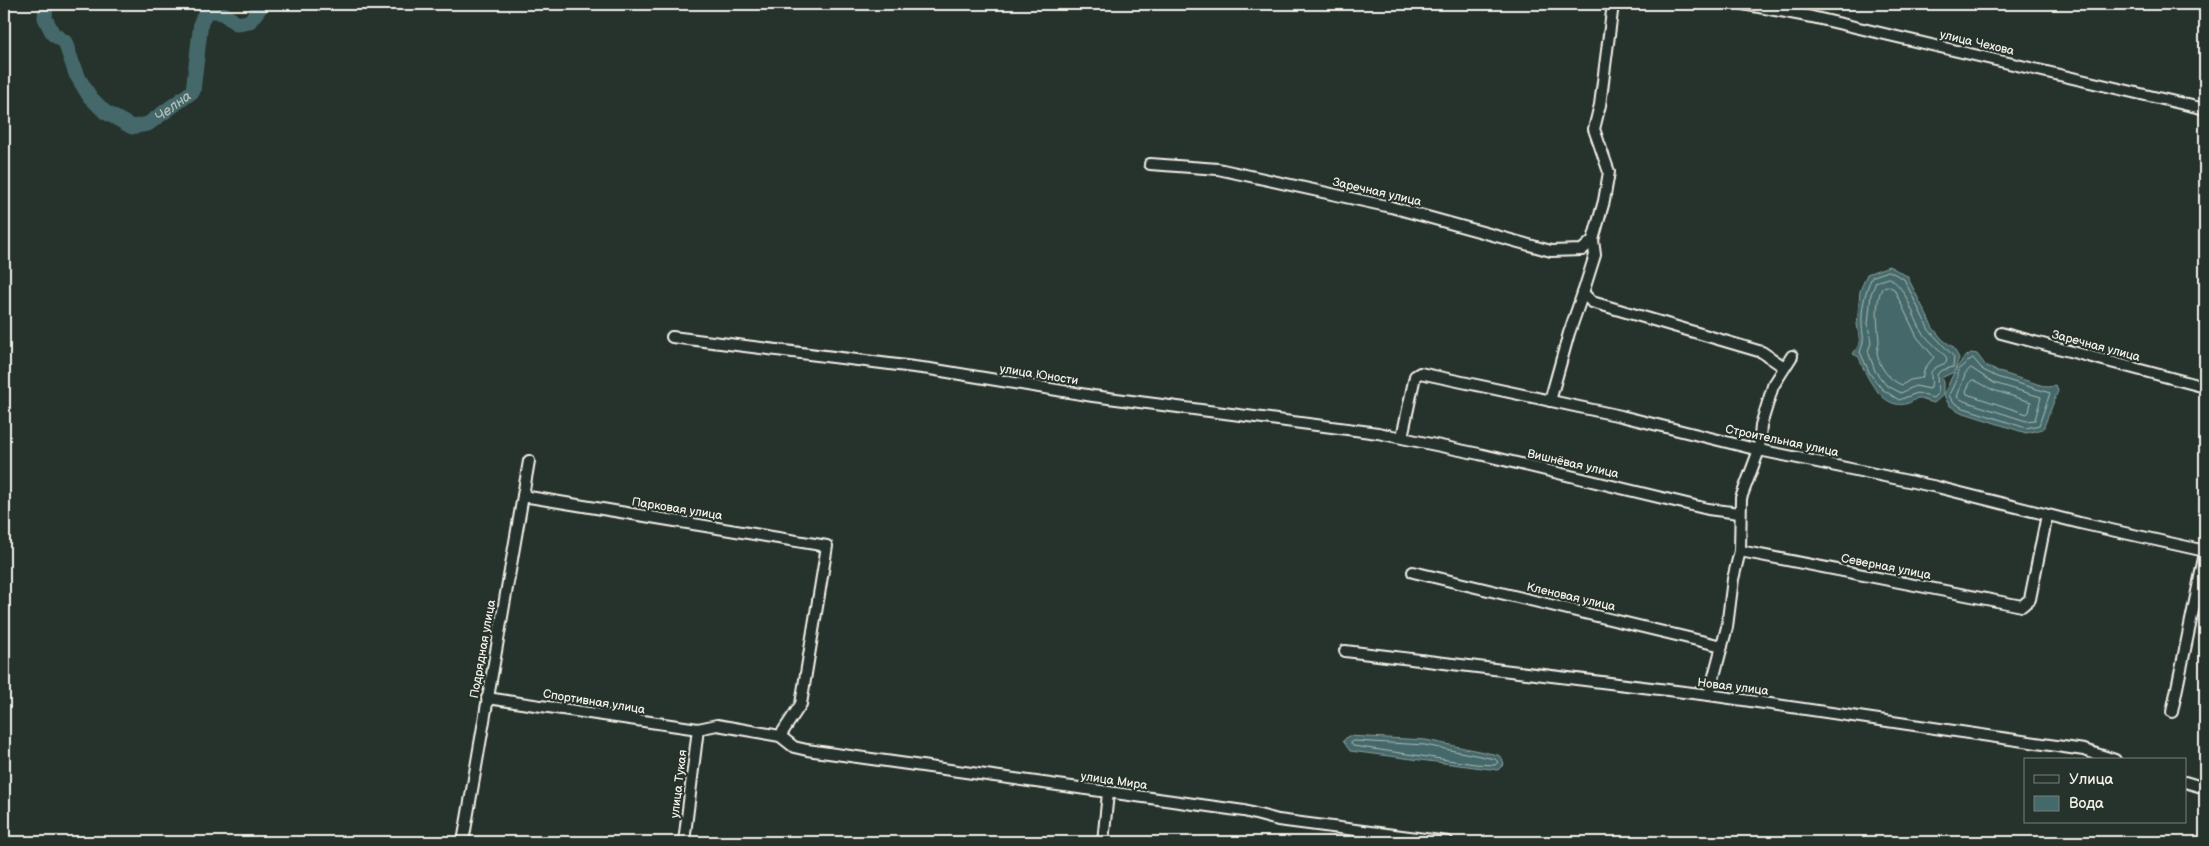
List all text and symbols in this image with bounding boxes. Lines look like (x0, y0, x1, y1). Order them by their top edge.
street label: улица Чехова (1938, 27, 2016, 59)
water label: Челна (151, 87, 194, 125)
street label: Заречная улица (1331, 174, 1423, 210)
street label: Заречная улица (2050, 327, 2142, 365)
street label: улица Юности (999, 361, 1079, 389)
street label: Строительная улица (1724, 422, 1840, 460)
street label: Вишнёвая улица (1526, 446, 1620, 482)
street label: Парковая улица (631, 494, 723, 524)
street label: Северная улица (1840, 551, 1932, 583)
street label: Кленовая улица (1525, 579, 1617, 615)
street label: Подрядная улица (467, 598, 499, 700)
street label: Новая улица (1697, 675, 1769, 699)
street label: Спортивная улица (542, 687, 646, 717)
street label: улица Тукая (667, 749, 691, 819)
legend (2024, 758, 2186, 824)
street label: улица Мира (1080, 769, 1148, 793)
text: Улица (2069, 770, 2114, 789)
text: Вода (2069, 794, 2104, 813)

